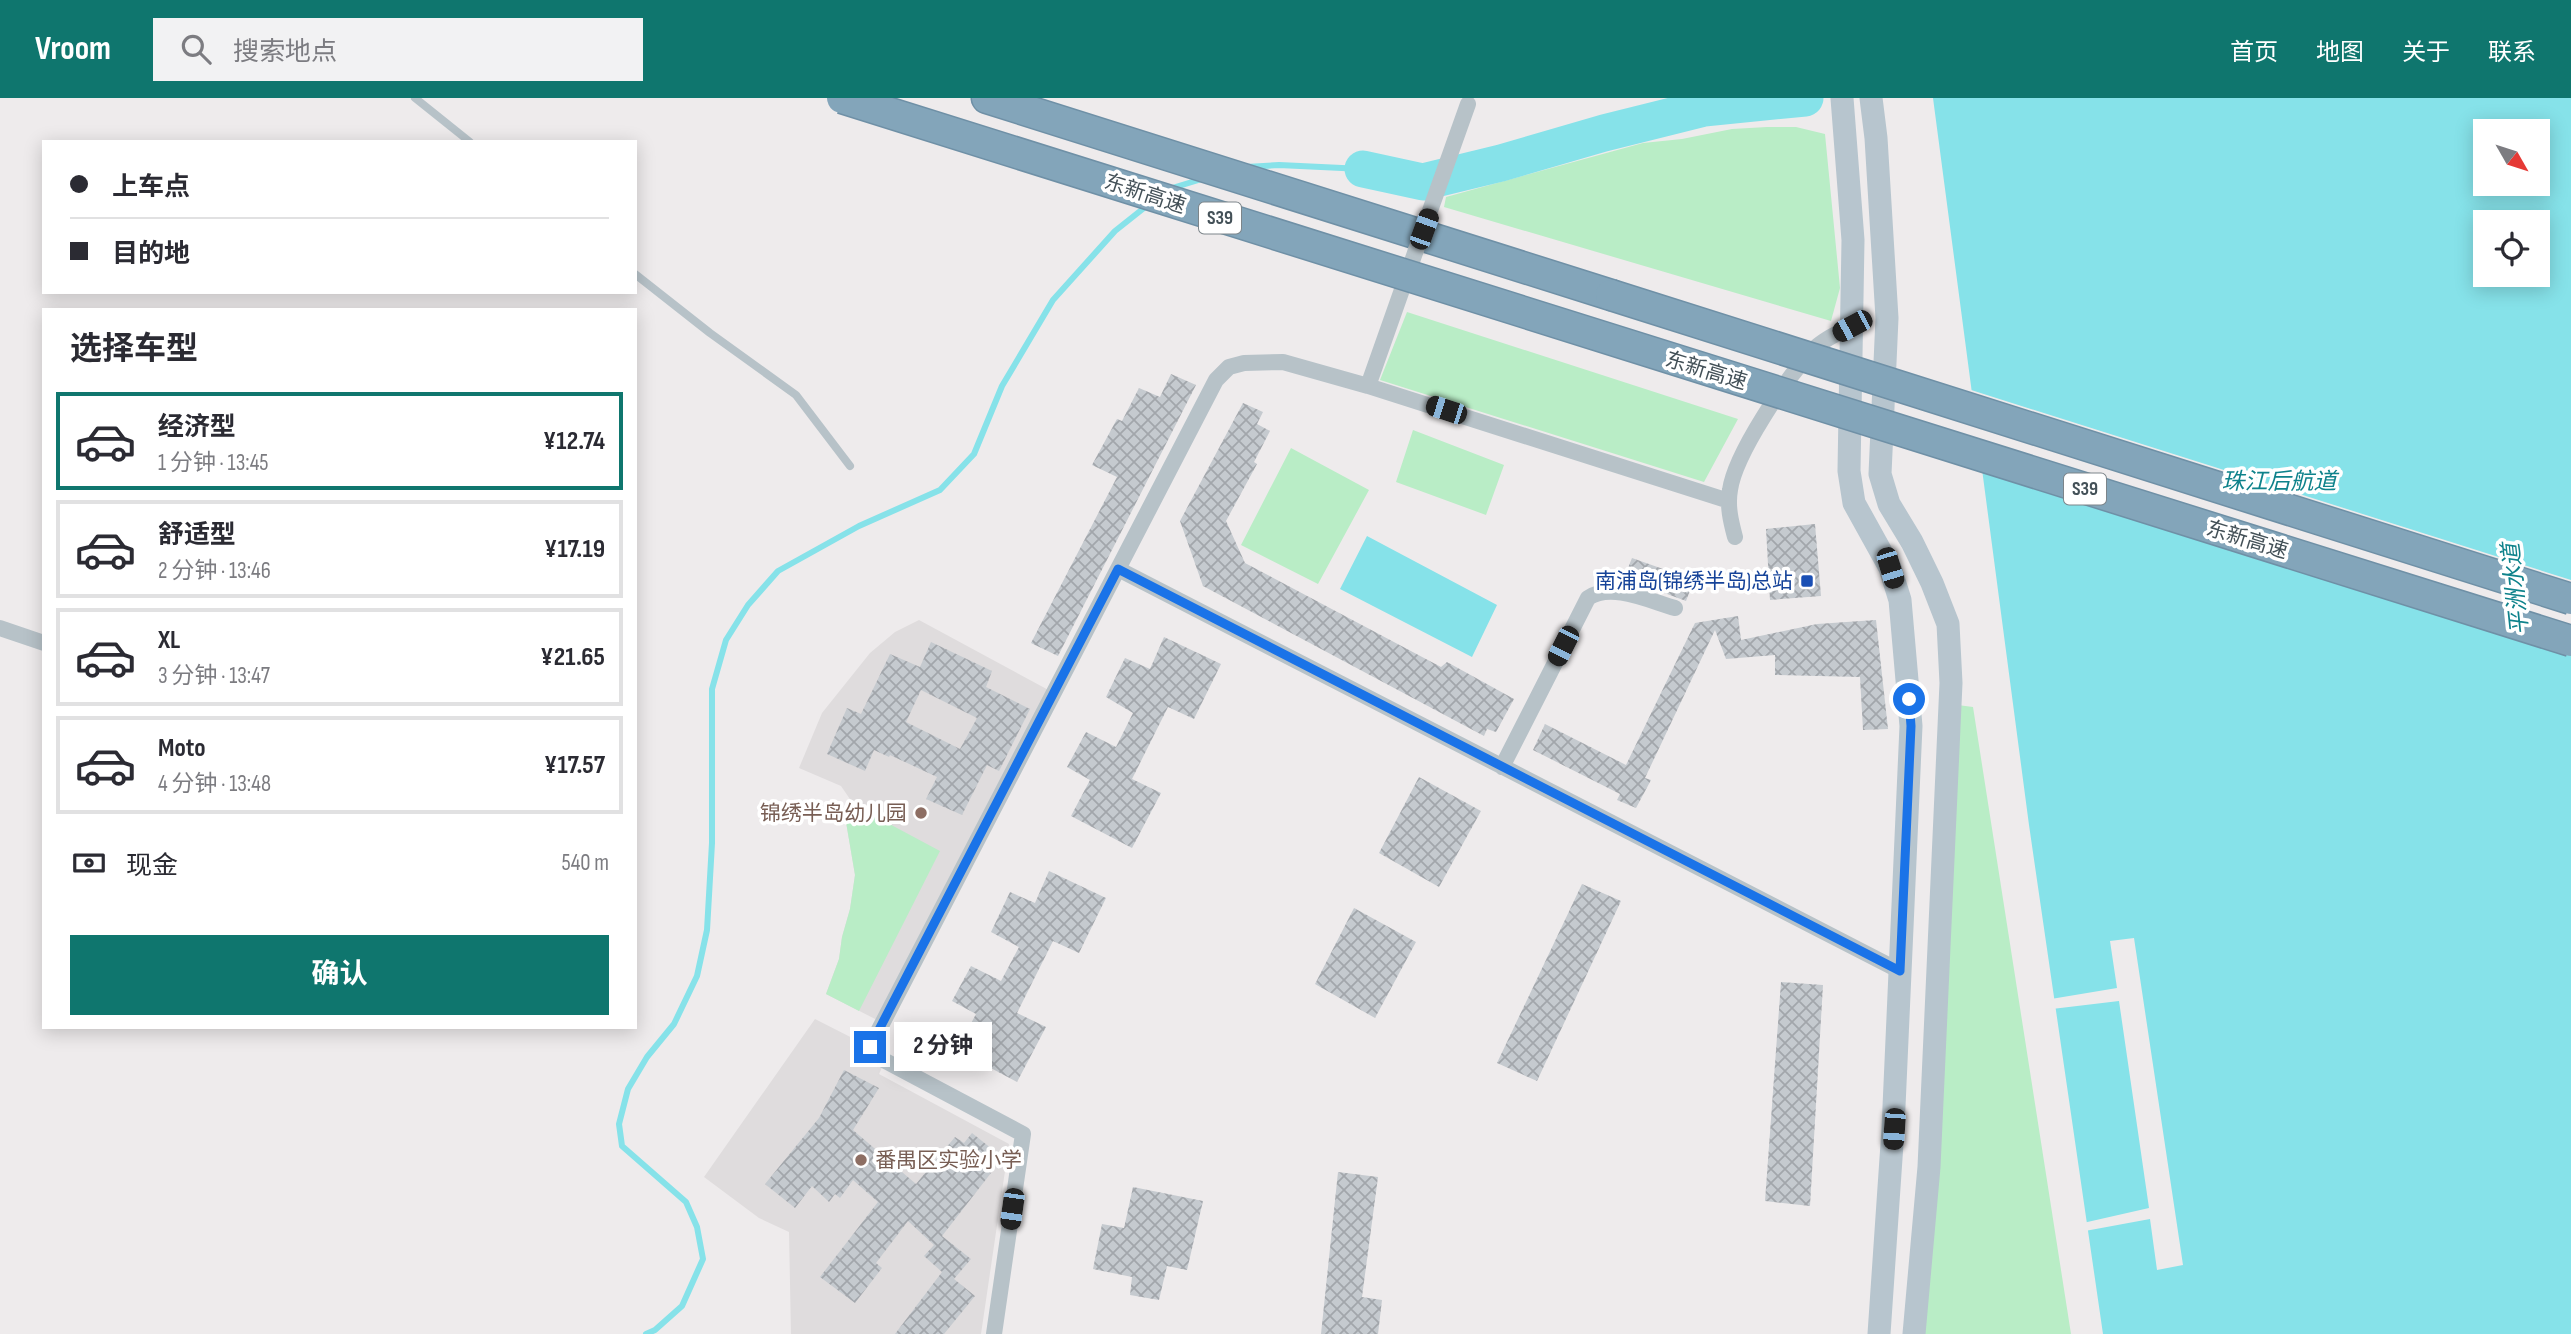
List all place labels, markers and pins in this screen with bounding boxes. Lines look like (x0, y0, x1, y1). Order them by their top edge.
place label: 南浦岛(锦绣半岛)总站 (1595, 569, 1793, 594)
marker: 南浦岛(锦绣半岛)总站 (1799, 573, 1815, 589)
place label: 锦绣半岛幼儿园 (760, 801, 907, 826)
marker: 锦绣半岛幼儿园 (913, 805, 929, 821)
place label: 番禺区实验小学 (875, 1148, 1022, 1173)
marker: 番禺区实验小学 (853, 1152, 869, 1168)

